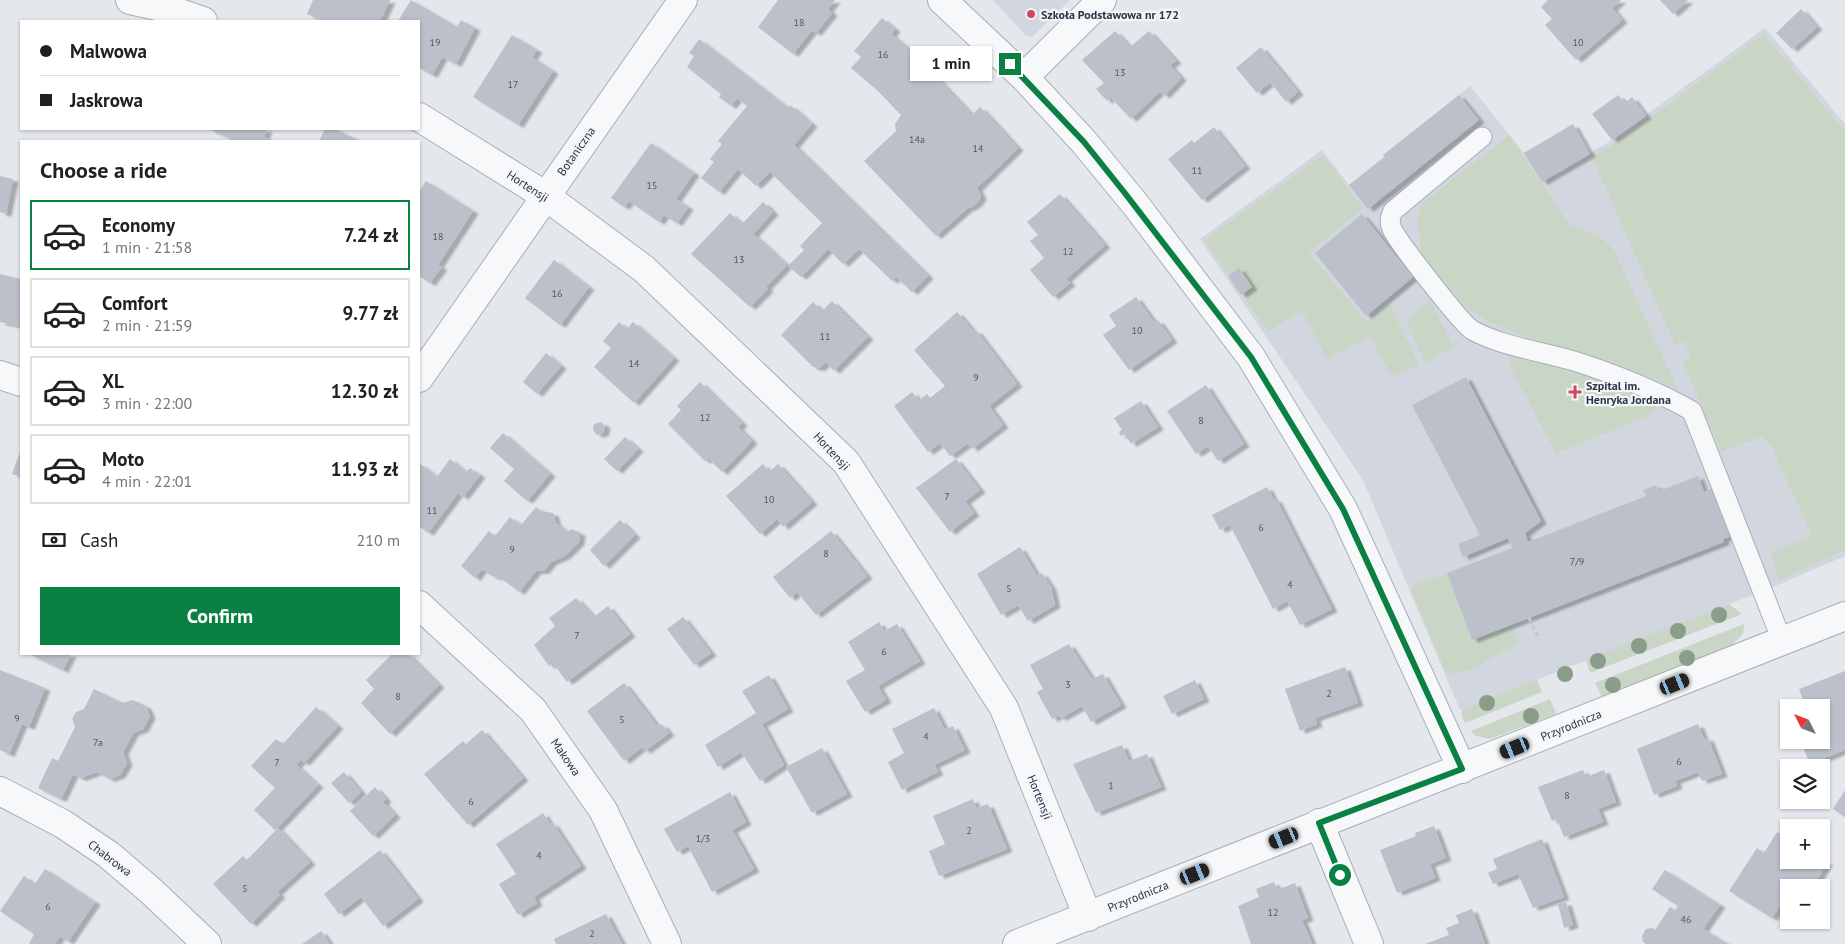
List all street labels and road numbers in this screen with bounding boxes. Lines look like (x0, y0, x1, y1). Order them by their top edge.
street label: Botaniczna (554, 124, 598, 178)
street label: Hortensji (504, 167, 552, 205)
street label: Hortensji (810, 429, 854, 473)
street label: Przyrodnicza (1538, 706, 1604, 744)
street label: Makowa (548, 735, 584, 779)
street label: Hortensji (1024, 772, 1056, 822)
street label: Chabrowa (85, 837, 135, 879)
street label: Przyrodnicza (1105, 877, 1171, 915)

